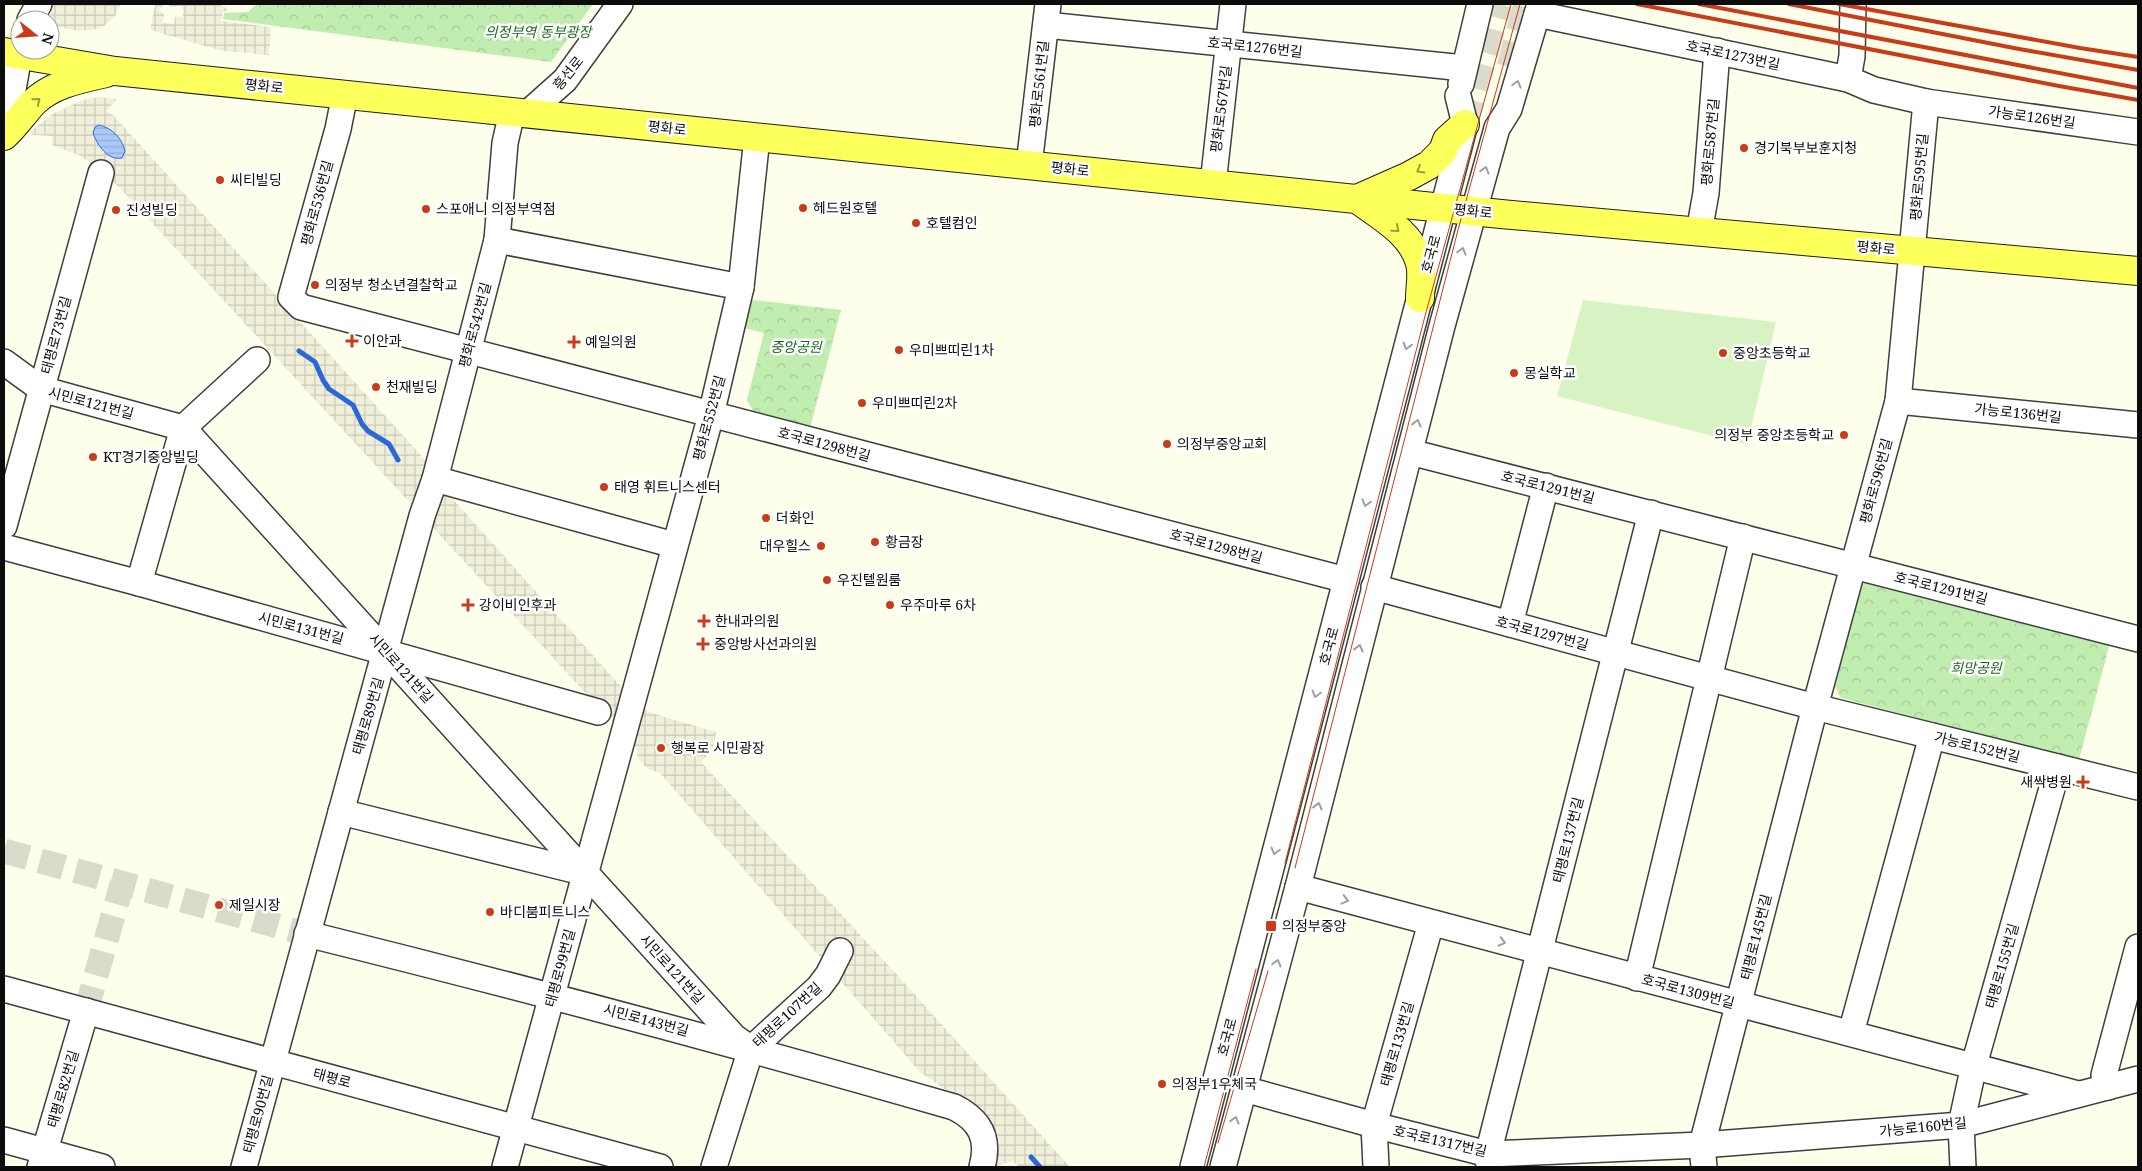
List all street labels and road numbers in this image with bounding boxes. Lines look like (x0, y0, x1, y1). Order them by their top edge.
street label: 호국로1276번길 (1206, 32, 1304, 61)
street label: 호국로1273번길 (1684, 35, 1782, 74)
street label: 평화로561번길 (1024, 39, 1053, 129)
street label: 흥선로 (548, 52, 587, 94)
street label: 평화로567번길 (1206, 64, 1235, 154)
street label: 평화로 (244, 74, 284, 97)
street label: 평화로587번길 (1696, 97, 1723, 187)
street label: 가능로126번길 (1987, 101, 2077, 132)
street label: 평화로 (647, 116, 687, 139)
street label: 평화로595번길 (1905, 132, 1932, 222)
street label: 평화로 (1050, 157, 1090, 180)
street label: 평화로536번길 (296, 158, 337, 248)
street label: 평화로 (1453, 199, 1493, 222)
street label: 호국로 (1416, 233, 1445, 275)
street label: 평화로 (1856, 236, 1896, 259)
street label: 평화로542번길 (454, 280, 495, 370)
street label: 태평로73번길 (36, 294, 75, 376)
street label: 평화로552번길 (688, 373, 729, 463)
street label: 시민로121번길 (46, 382, 136, 423)
street label: 가능로136번길 (1973, 398, 2063, 427)
street label: 호국로1298번길 (775, 422, 873, 465)
street label: 평화로596번길 (1855, 436, 1896, 526)
street label: 호국로1291번길 (1499, 466, 1597, 507)
street label: 호국로1298번길 (1167, 524, 1265, 567)
street label: 호국로1291번길 (1892, 567, 1990, 608)
street label: 시민로131번길 (256, 607, 346, 648)
street label: 호국로1297번길 (1493, 611, 1591, 654)
street label: 호국로 (1314, 625, 1343, 667)
street label: 시민로121번길 (365, 629, 438, 707)
street label: 태평로89번길 (347, 675, 388, 757)
street label: 가능로152번길 (1932, 727, 2022, 766)
street label: 태평로137번길 (1548, 795, 1587, 885)
street label: 태평로145번길 (1736, 892, 1775, 982)
street label: 태평로155번길 (1980, 921, 2023, 1011)
street label: 태평로99번길 (540, 927, 579, 1009)
street label: 시민로121번길 (636, 930, 709, 1008)
street label: 호국로1309번길 (1639, 969, 1737, 1012)
street label: 태평로107번길 (748, 978, 825, 1052)
street label: 시민로143번길 (601, 999, 691, 1040)
street label: 태평로133번길 (1375, 999, 1418, 1089)
street label: 호국로 (1212, 1016, 1241, 1058)
street label: 태평로82번길 (42, 1048, 83, 1130)
street label: 태평로 (311, 1063, 353, 1092)
street label: 태평로90번길 (238, 1073, 277, 1155)
street label: 가능로160번길 (1878, 1112, 1968, 1141)
street label: 호국로1317번길 (1391, 1120, 1489, 1161)

